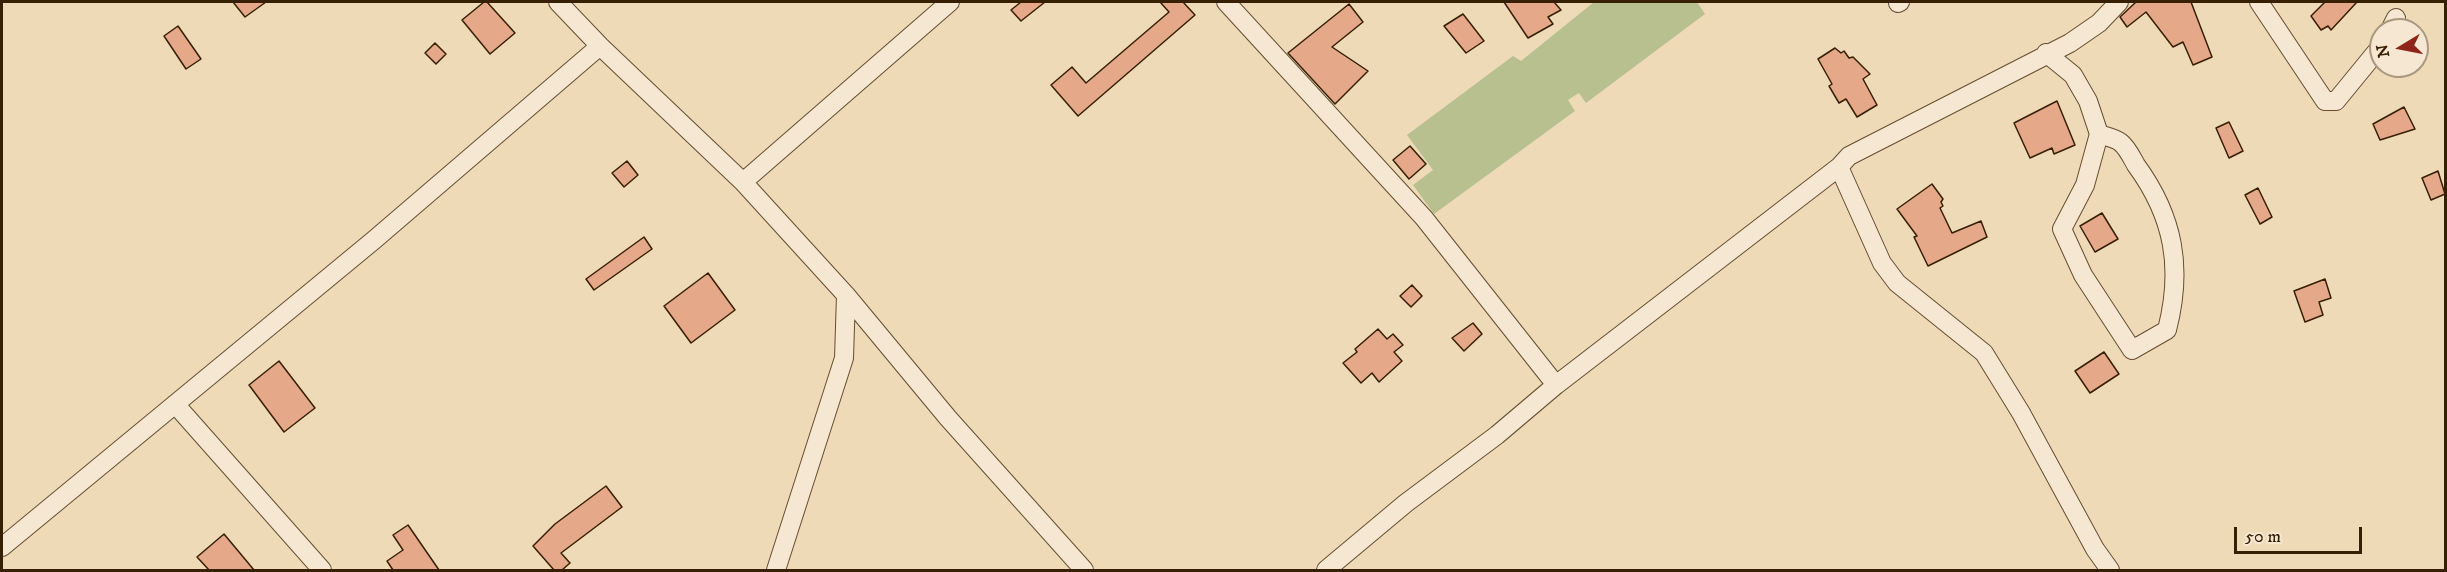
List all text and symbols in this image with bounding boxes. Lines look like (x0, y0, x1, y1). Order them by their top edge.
north arrow (2369, 18, 2429, 78)
text: N (2372, 43, 2394, 59)
scale bar (2237, 515, 2364, 553)
text: 50 m (2245, 526, 2281, 548)

